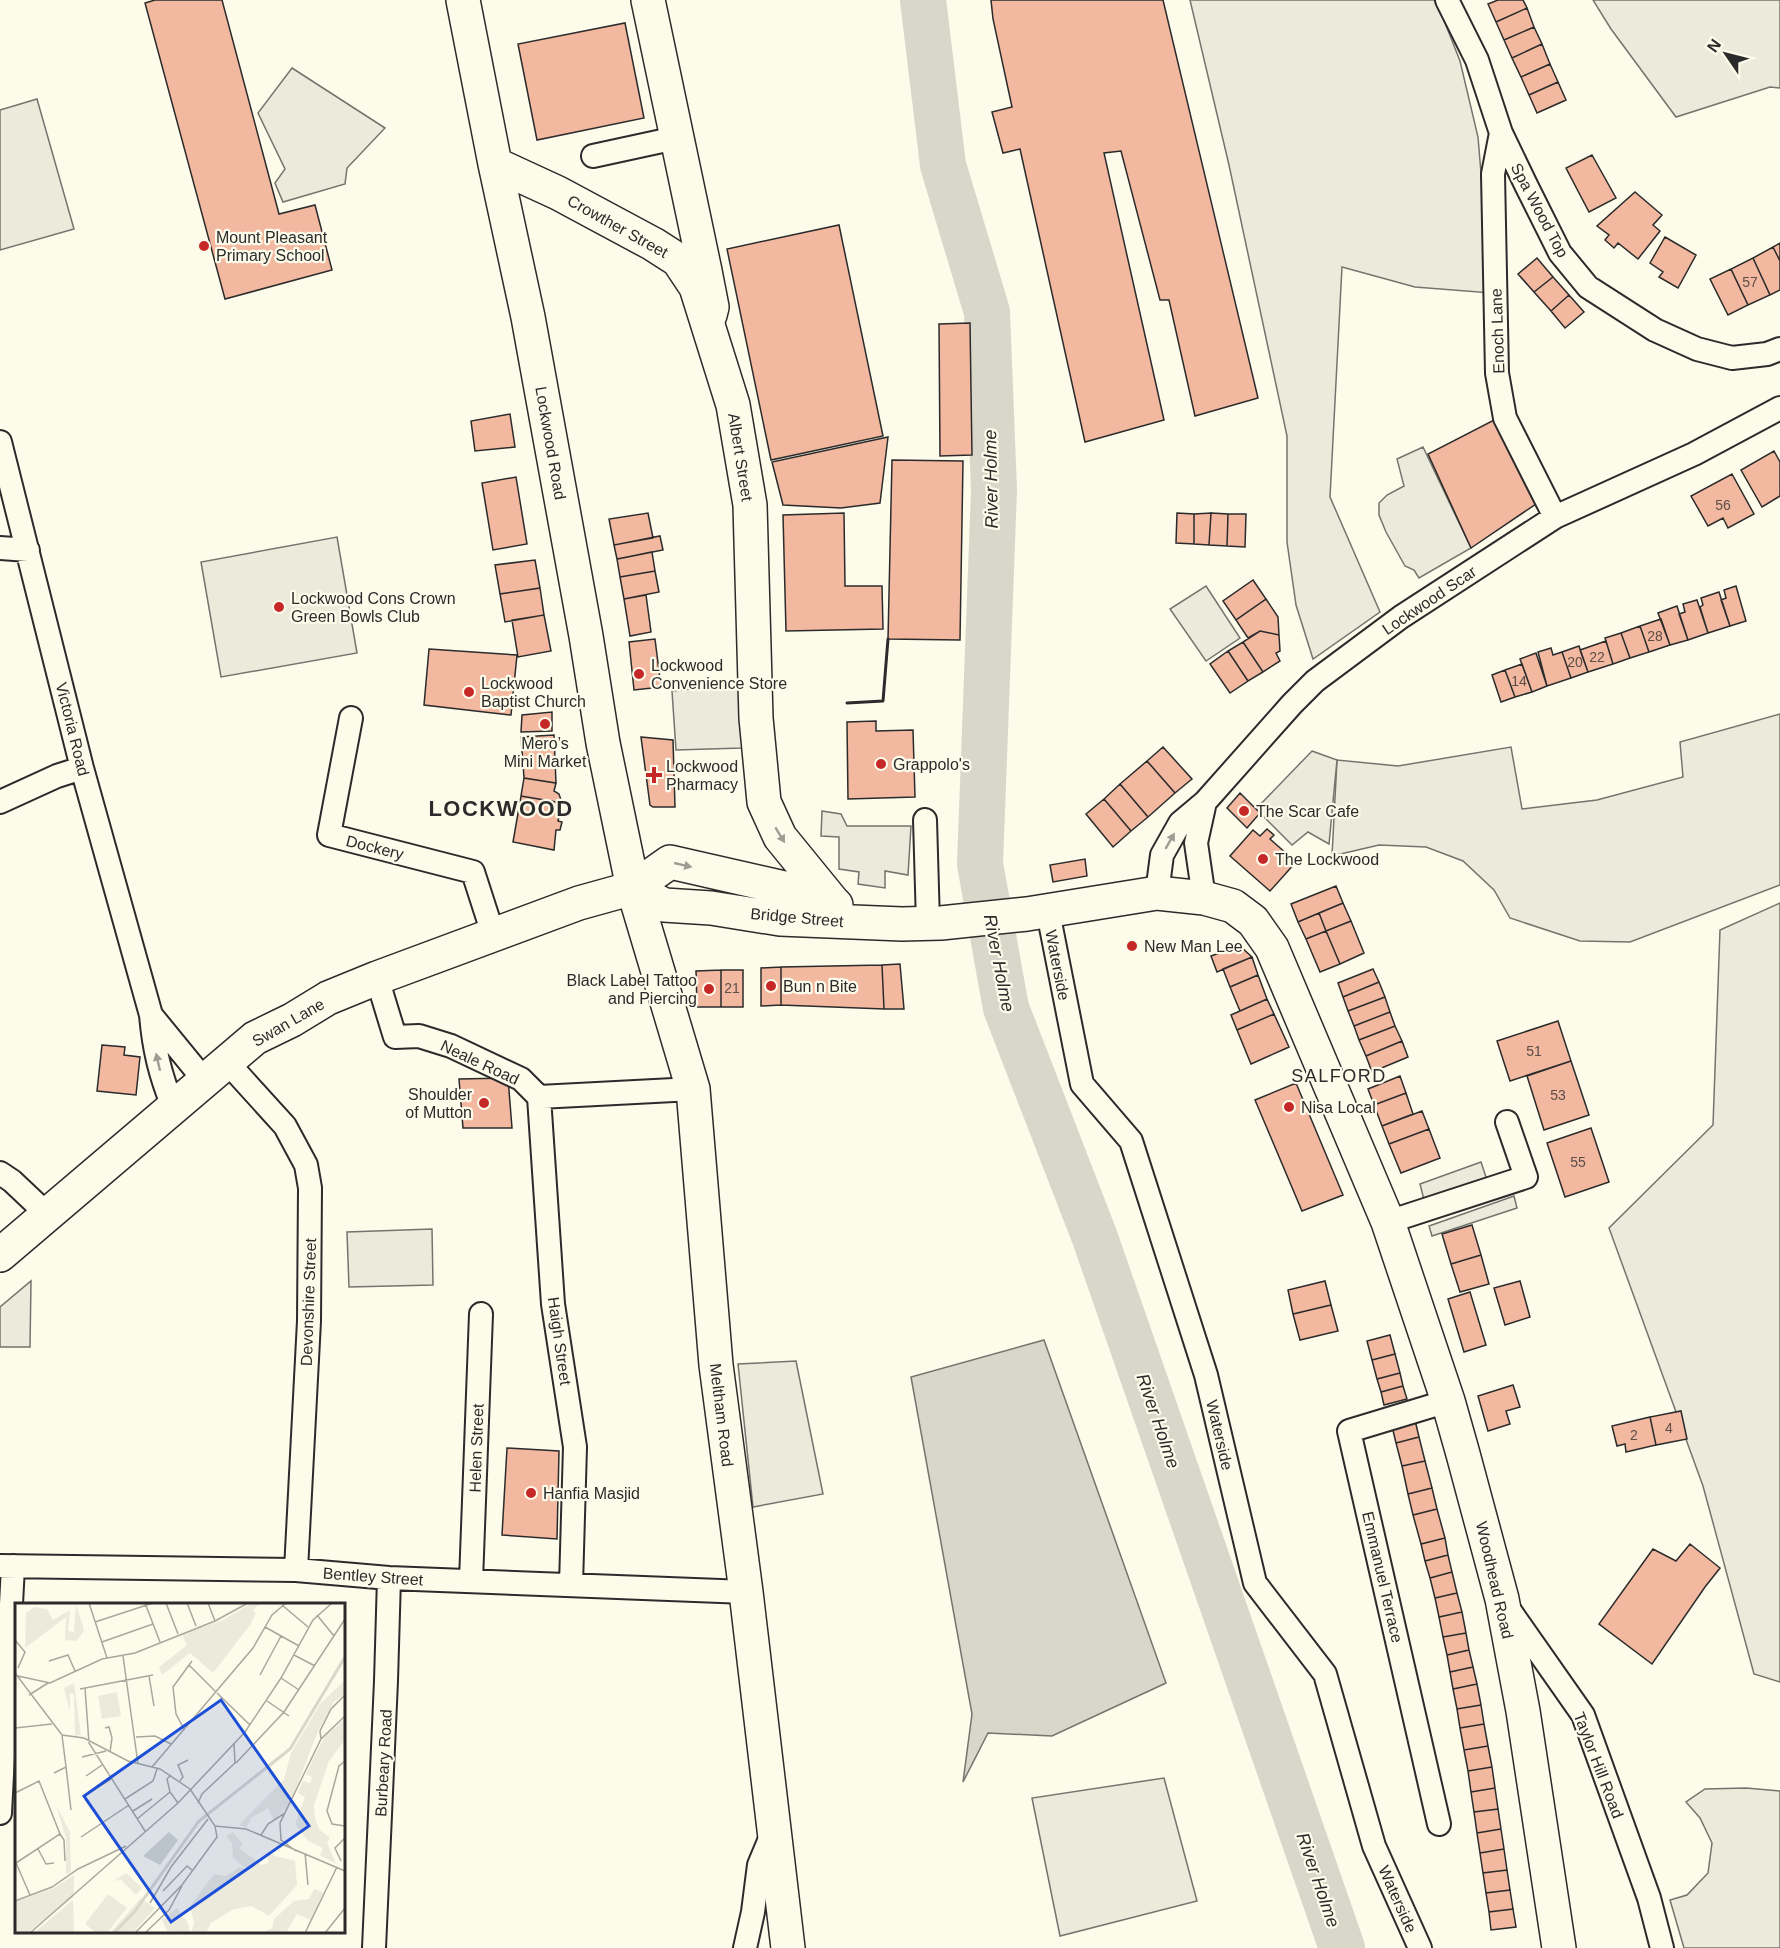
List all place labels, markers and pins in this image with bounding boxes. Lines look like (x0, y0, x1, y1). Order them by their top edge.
place label: Mount Pleasant Primary School (216, 229, 328, 264)
marker: Mount Pleasant Primary School (197, 239, 211, 253)
place label: Lockwood Cons Crown Green Bowls Club (291, 590, 456, 625)
marker: Lockwood Cons Crown Green Bowls Club (272, 600, 286, 614)
place label: Lockwood Convenience Store (651, 657, 787, 692)
marker: Lockwood Convenience Store (632, 667, 646, 681)
place label: Lockwood Baptist Church (481, 675, 586, 710)
marker: Lockwood Baptist Church (462, 685, 476, 699)
marker: Mero’s Mini Market (538, 717, 552, 731)
place label: Mero’s Mini Market (504, 735, 587, 770)
place label: Grappolo's (893, 756, 970, 773)
marker: Grappolo's (874, 757, 888, 771)
place label: Lockwood Pharmacy (666, 758, 738, 793)
marker: Lockwood Pharmacy (647, 768, 661, 782)
place label: The Scar Cafe (1256, 803, 1359, 820)
marker: The Scar Cafe (1237, 804, 1251, 818)
place label: The Lockwood (1275, 851, 1379, 868)
marker: The Lockwood (1256, 852, 1270, 866)
place label: New Man Lee (1144, 938, 1243, 955)
marker: New Man Lee (1125, 939, 1139, 953)
place label: Black Label Tattoo and Piercing (567, 972, 697, 1007)
place label: Bun n Bite (783, 978, 857, 995)
marker: Bun n Bite (764, 979, 778, 993)
marker: Black Label Tattoo and Piercing (702, 982, 716, 996)
place label: Shoulder of Mutton (405, 1086, 473, 1121)
marker: Shoulder of Mutton (477, 1096, 491, 1110)
place label: Nisa Local (1301, 1099, 1376, 1116)
marker: Nisa Local (1282, 1100, 1296, 1114)
place label: Hanfia Masjid (543, 1485, 640, 1502)
marker: Hanfia Masjid (524, 1486, 538, 1500)

